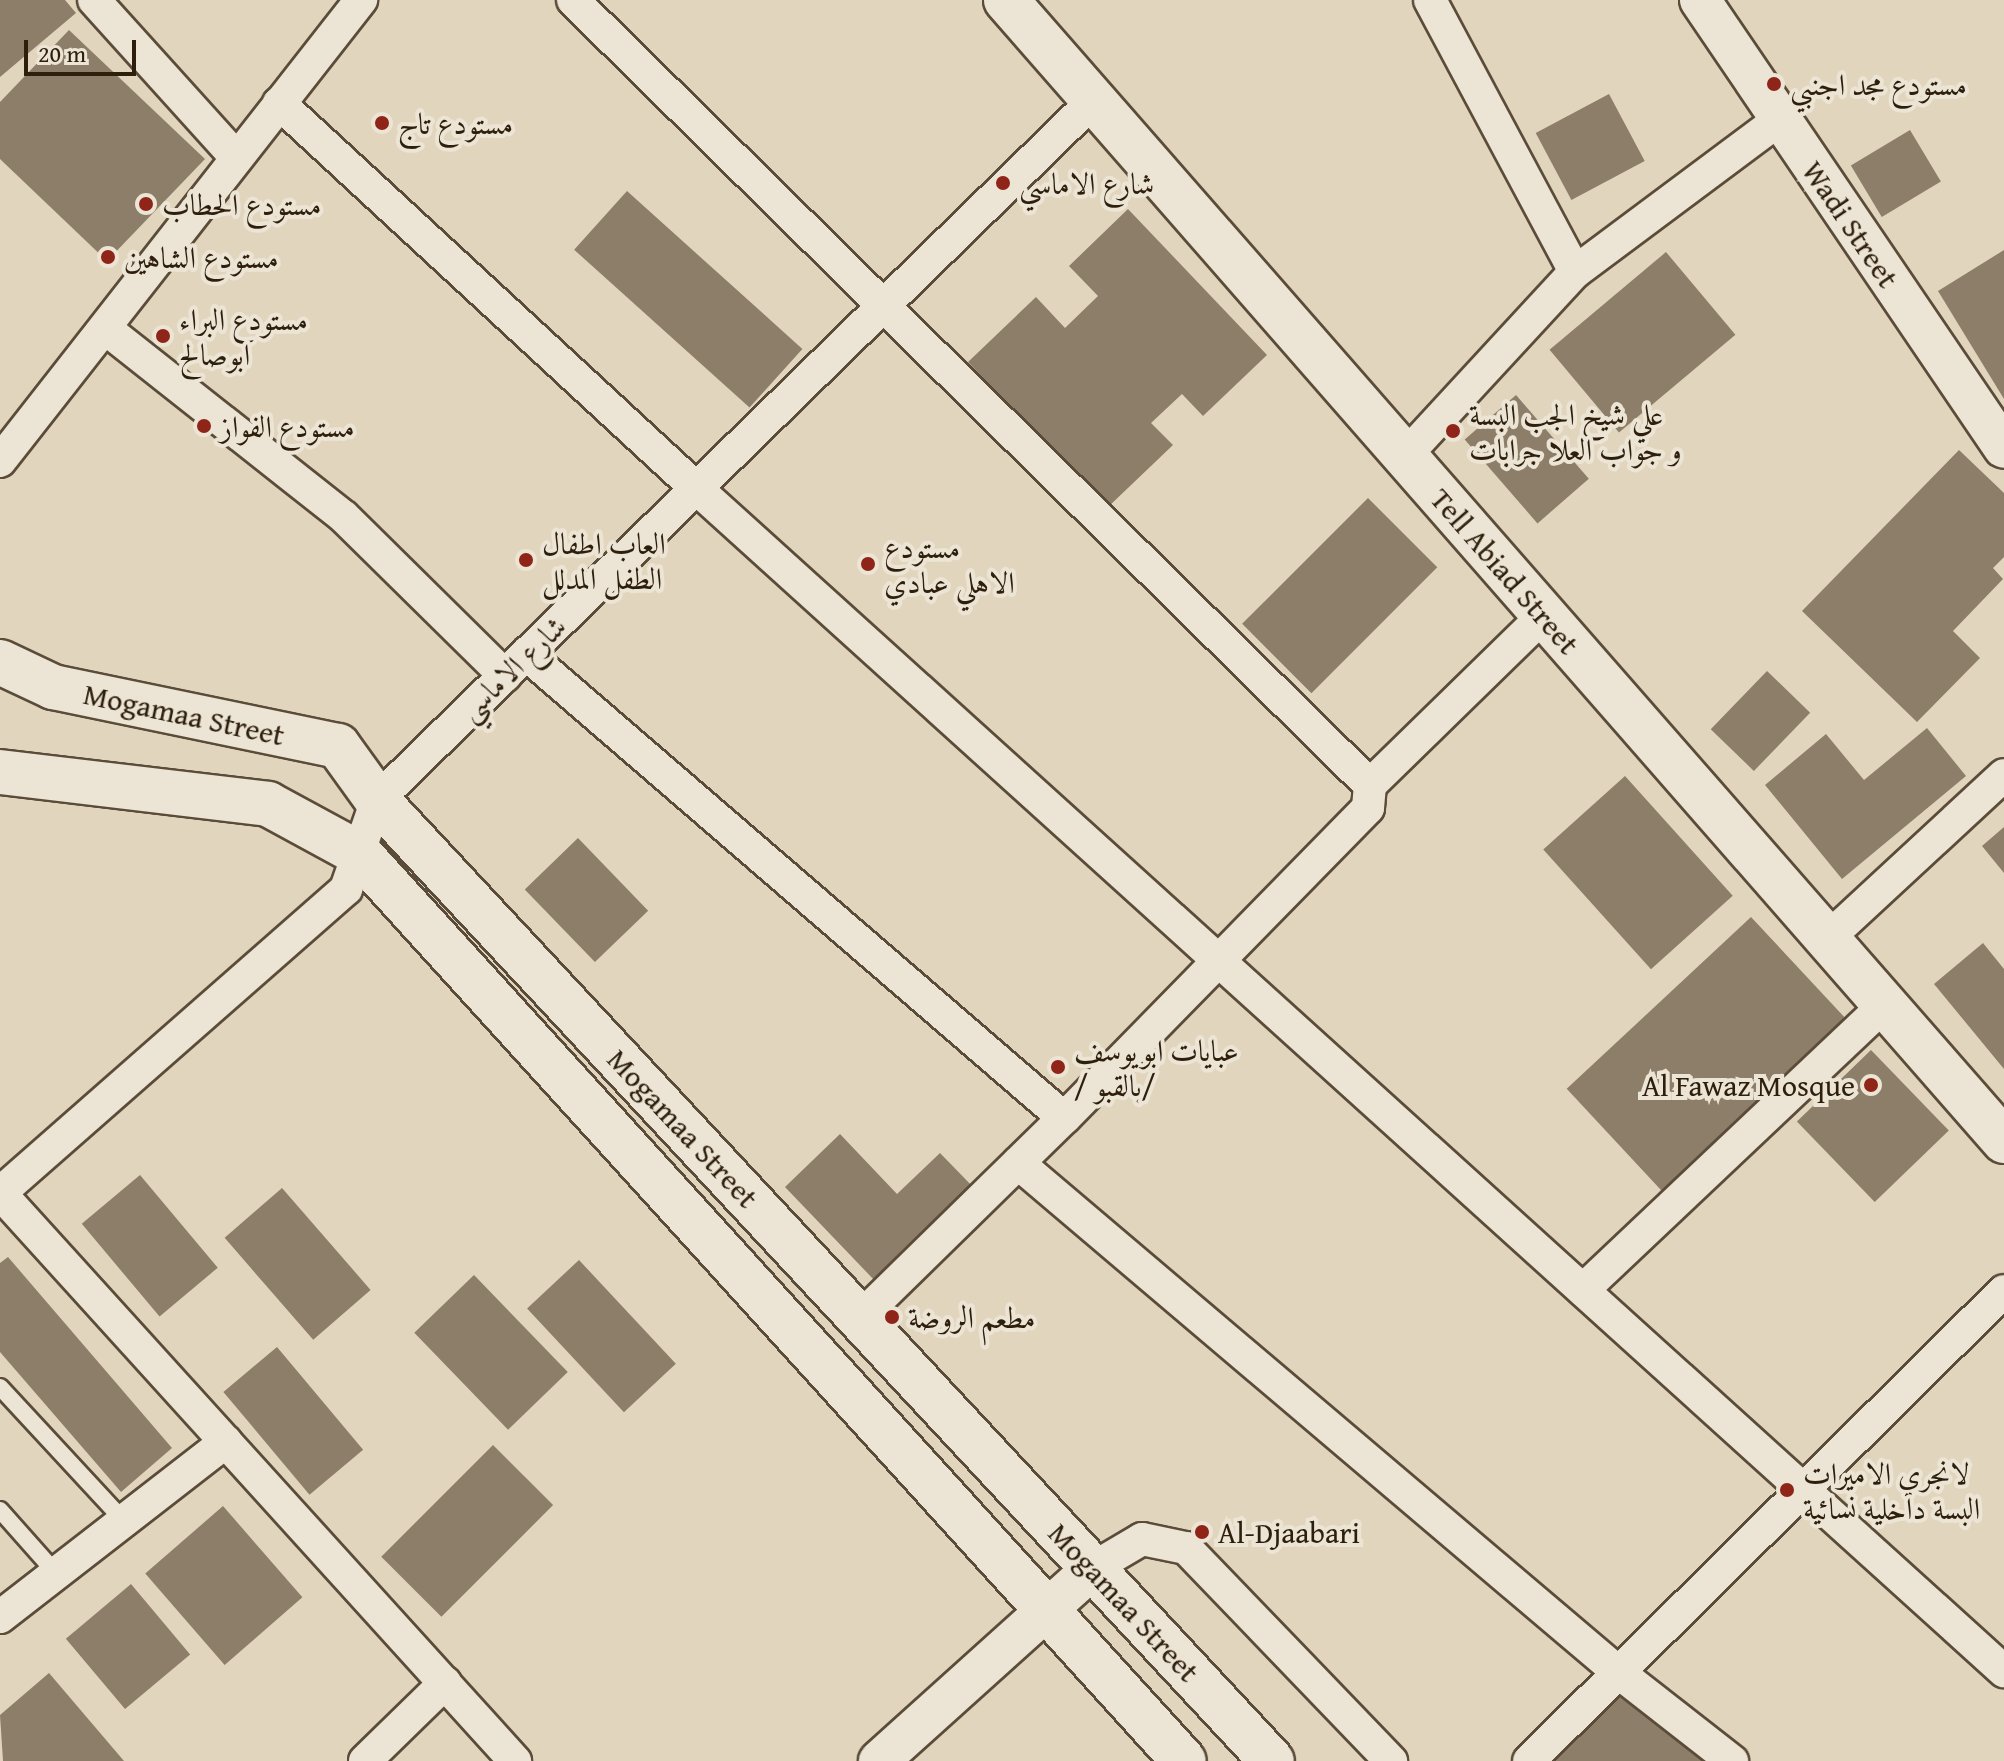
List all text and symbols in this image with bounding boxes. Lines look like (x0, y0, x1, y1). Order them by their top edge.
scale bar (28, 24, 140, 74)
text: 20 m (38, 36, 86, 71)
place label: مستودع مجد اجنبي (1790, 66, 1967, 102)
marker: مستودع مجد اجنبي (1765, 75, 1783, 93)
place label: مستودع تاج (398, 105, 513, 141)
marker: مستودع تاج (373, 114, 391, 132)
street label: Wadi Street (1795, 154, 1907, 294)
place label: شارع الاماسي (1019, 165, 1154, 201)
marker: شارع الاماسي (994, 174, 1012, 192)
place label: مستودع الحطاب (162, 186, 321, 222)
marker: مستودع الحطاب (137, 195, 155, 213)
place label: مستودع الشاهين (124, 239, 279, 275)
marker: مستودع الشاهين (99, 248, 117, 266)
place label: مستودع البراء ابوصالح (179, 301, 308, 372)
marker: مستودع البراء ابوصالح (154, 327, 172, 345)
place label: علي شيخ الجب البسة و جواب العلا جرابات (1469, 396, 1682, 466)
place label: مستودع الفواز (220, 408, 355, 444)
marker: مستودع الفواز (195, 417, 213, 435)
marker: علي شيخ الجب البسة و جواب العلا جرابات (1444, 422, 1462, 440)
street label: Tell Abiad Street (1423, 481, 1587, 661)
place label: العاب اطفال الطفل المدلل (542, 525, 666, 596)
place label: مستودع الاهلي عبادي (884, 529, 1015, 600)
marker: العاب اطفال الطفل المدلل (517, 551, 535, 569)
marker: مستودع الاهلي عبادي (859, 555, 877, 573)
street label: شارع الاماسي (451, 608, 573, 728)
street label: Mogamaa Street (80, 675, 288, 753)
place label: عبايات ابويوسف / بالقبو/ (1074, 1032, 1239, 1102)
street label: Mogamaa Street (600, 1041, 766, 1215)
marker: عبايات ابويوسف / بالقبو/ (1049, 1058, 1067, 1076)
place label: Al Fawaz Mosque (1642, 1067, 1855, 1103)
marker: Al Fawaz Mosque (1862, 1076, 1880, 1094)
place label: مطعم الروضة (908, 1299, 1036, 1335)
marker: مطعم الروضة (883, 1308, 901, 1326)
place label: لانجري الاميرات البسة داخلية نسائية (1803, 1455, 1980, 1526)
marker: لانجري الاميرات البسة داخلية نسائية (1778, 1481, 1796, 1499)
place label: Al-Djaabari (1218, 1514, 1360, 1550)
street label: Mogamaa Street (1041, 1515, 1207, 1689)
marker: Al-Djaabari (1193, 1523, 1211, 1541)

